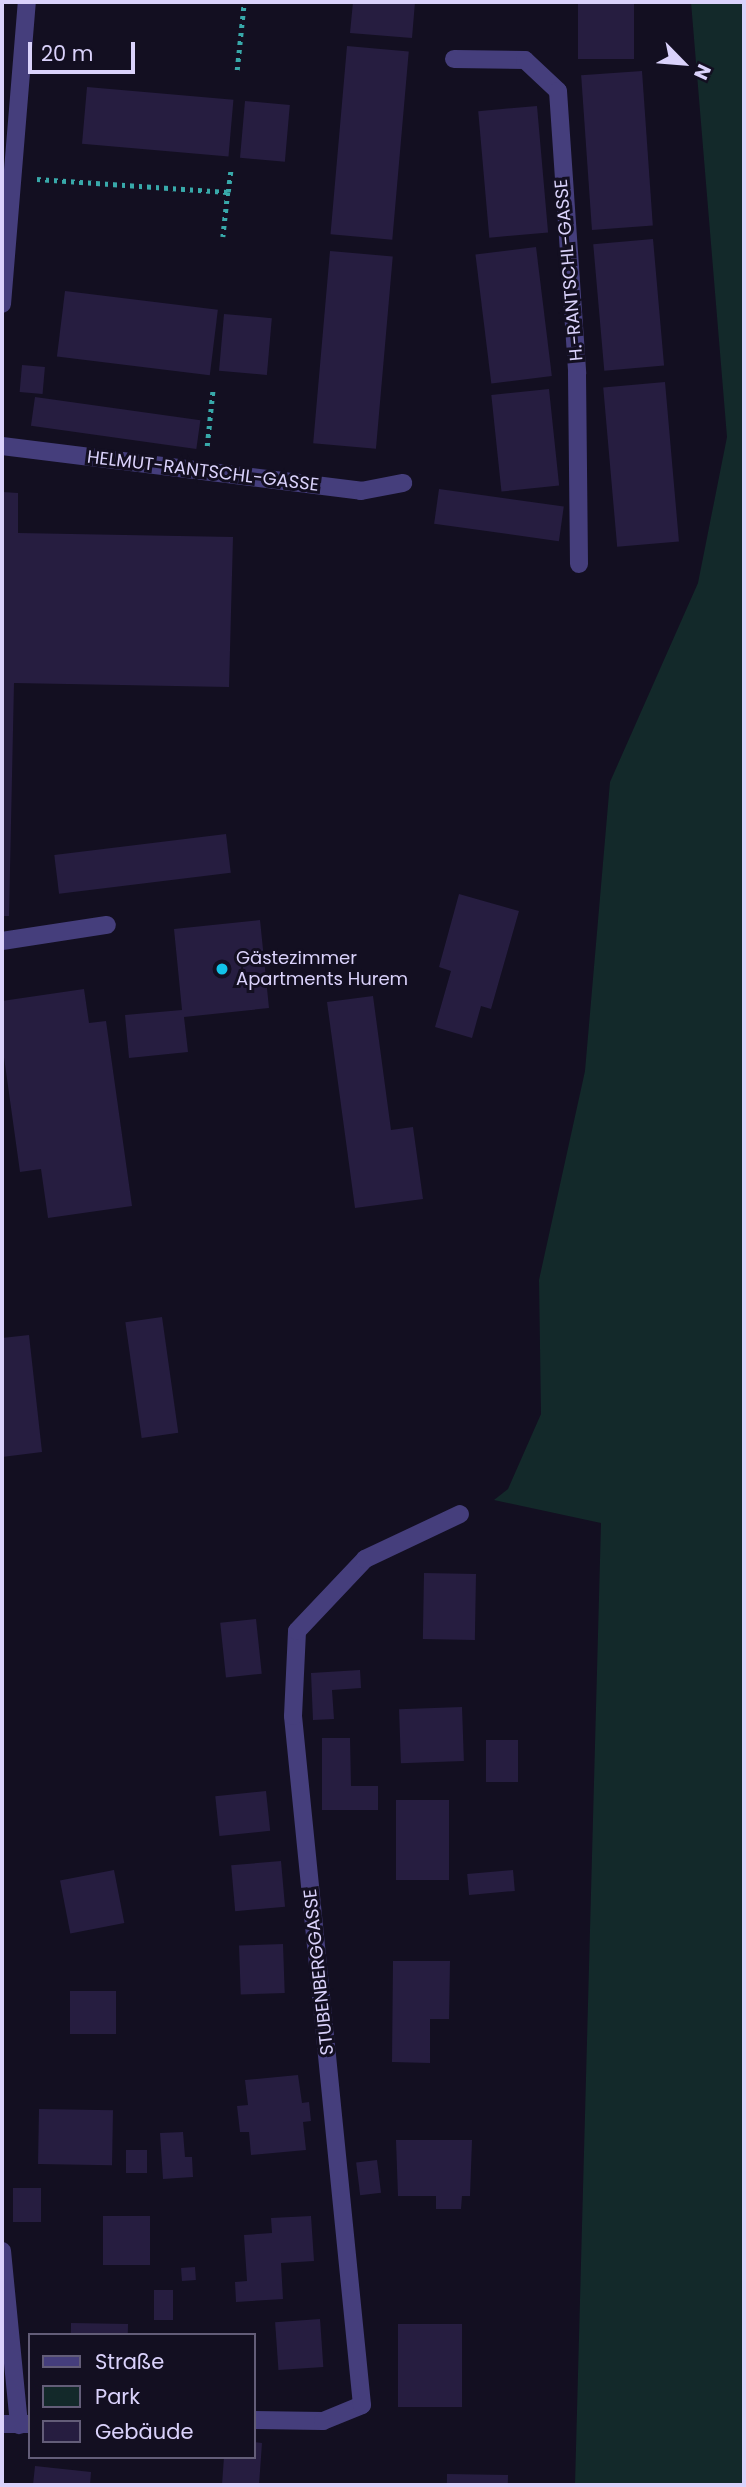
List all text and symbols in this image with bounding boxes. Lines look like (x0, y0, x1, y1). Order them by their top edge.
scale bar (32, 28, 138, 72)
north arrow (648, 28, 718, 98)
text: 20 m (41, 39, 94, 68)
text: N (687, 60, 718, 84)
street label: H.-RANTSCHL-GASSE (550, 178, 588, 362)
street label: HELMUT-RANTSCHL-GASSE (86, 446, 320, 496)
place label: Gästezimmer Apartments Hurem (236, 948, 408, 990)
marker: Gästezimmer Apartments Hurem (214, 961, 230, 977)
street label: STUBENBERGGASSE (300, 1888, 338, 2056)
legend (28, 2333, 256, 2459)
text: Straße (95, 2347, 164, 2376)
text: Park (95, 2382, 140, 2411)
text: Gebäude (95, 2417, 193, 2446)

